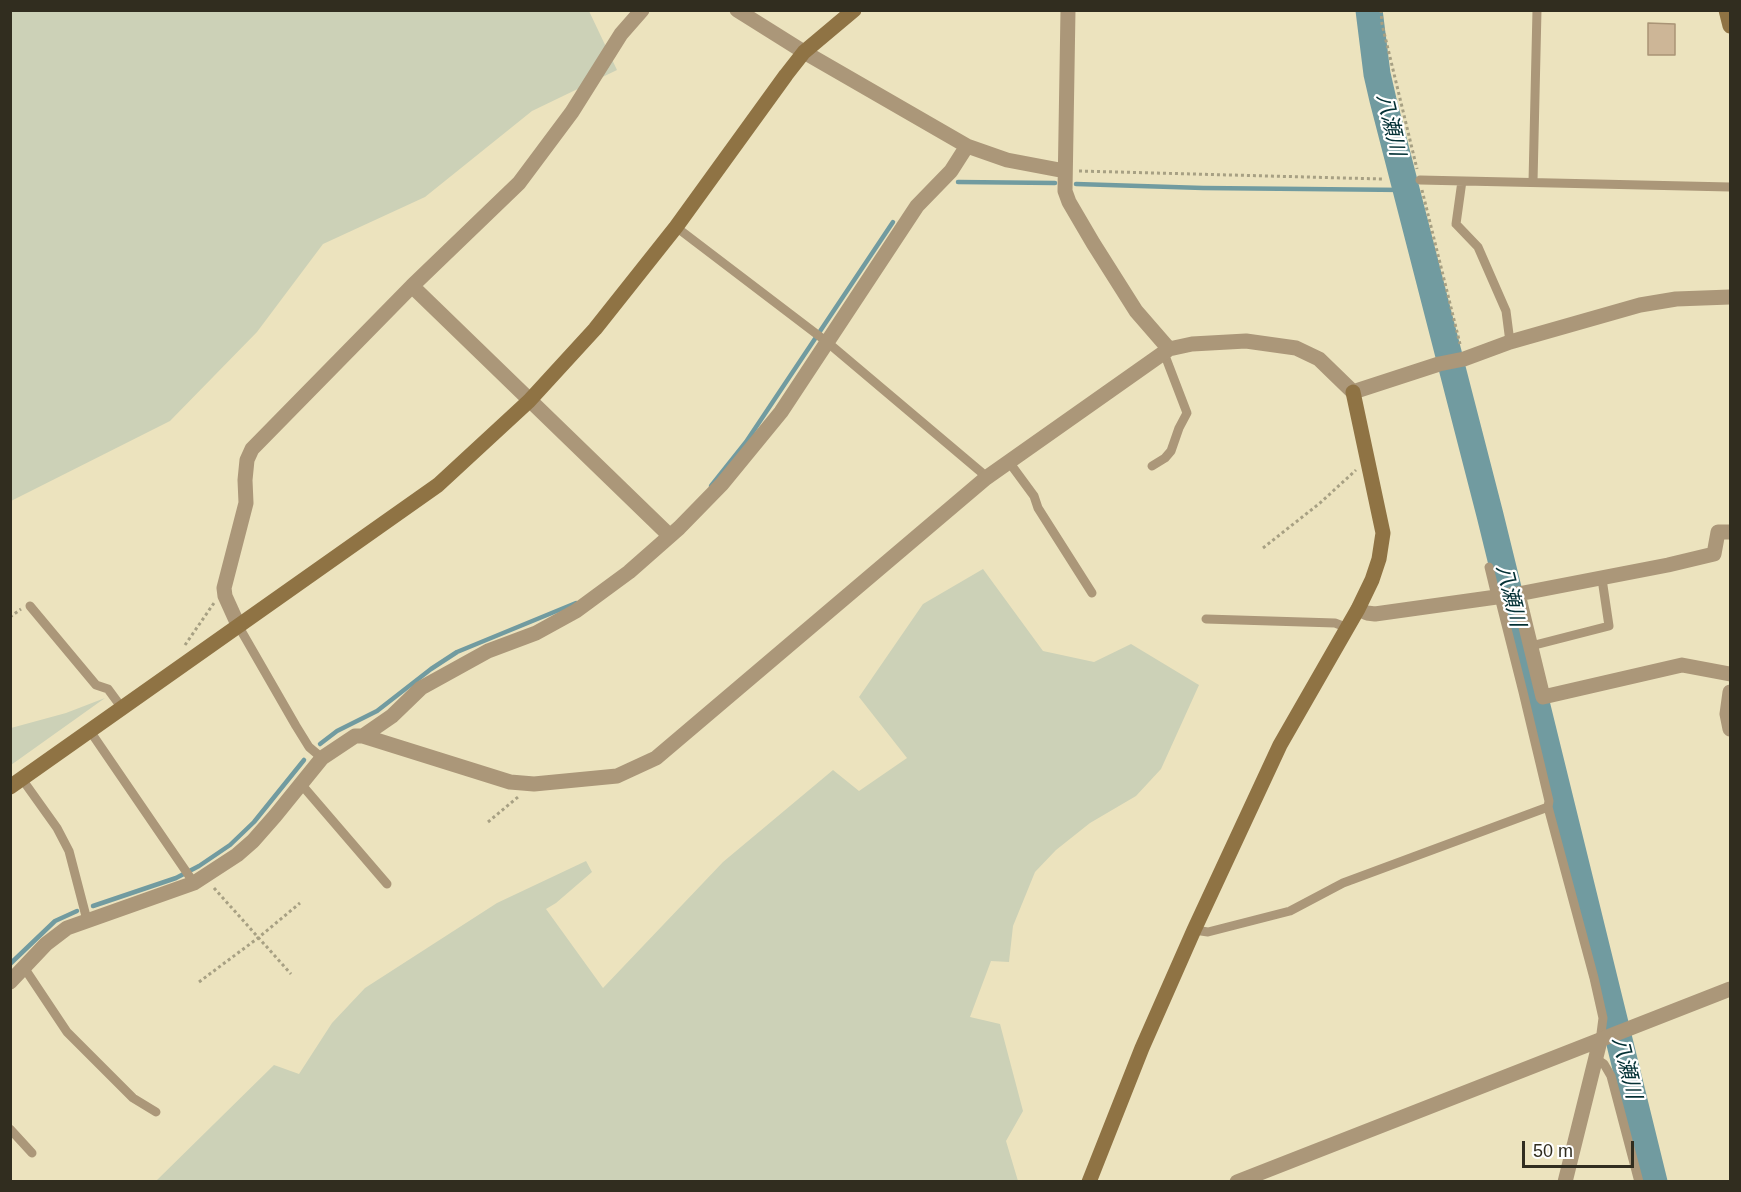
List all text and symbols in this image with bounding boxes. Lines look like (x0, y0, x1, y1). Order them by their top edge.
water label: 八瀬川 (1371, 91, 1409, 159)
water label: 八瀬川 (1490, 562, 1530, 630)
water label: 八瀬川 (1606, 1034, 1646, 1102)
scale bar (1525, 1129, 1638, 1167)
text: 50 m (1533, 1141, 1573, 1161)

